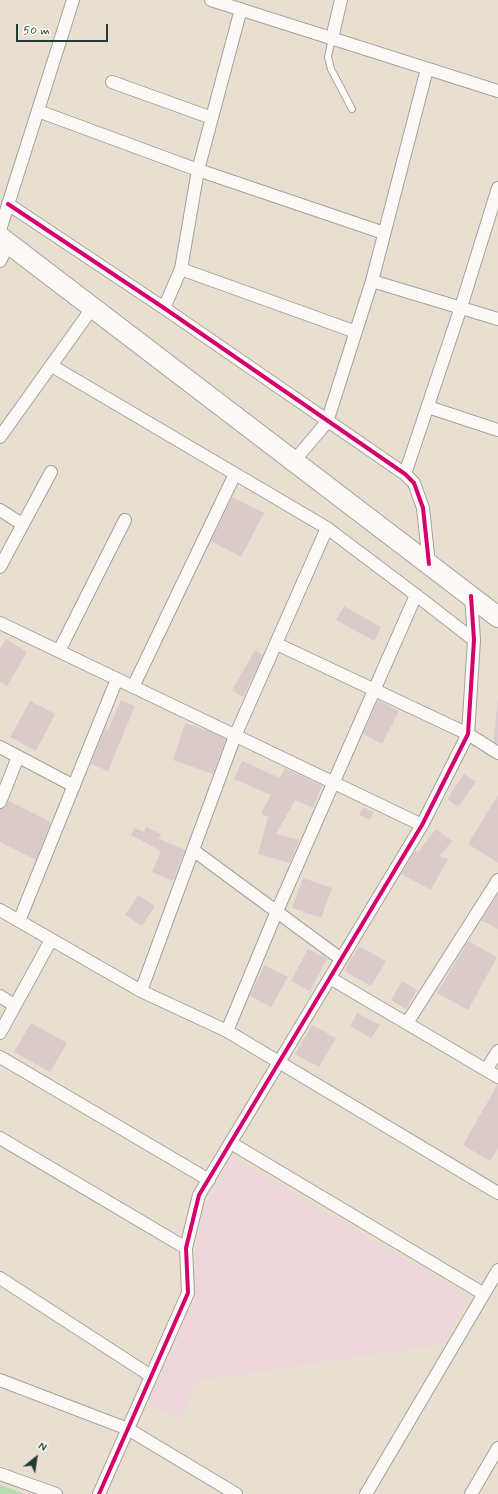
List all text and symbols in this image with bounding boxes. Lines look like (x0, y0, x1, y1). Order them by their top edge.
scale bar (18, 16, 110, 42)
text: 50 m (23, 23, 50, 39)
north arrow (16, 1438, 56, 1478)
text: N (35, 1440, 49, 1455)

